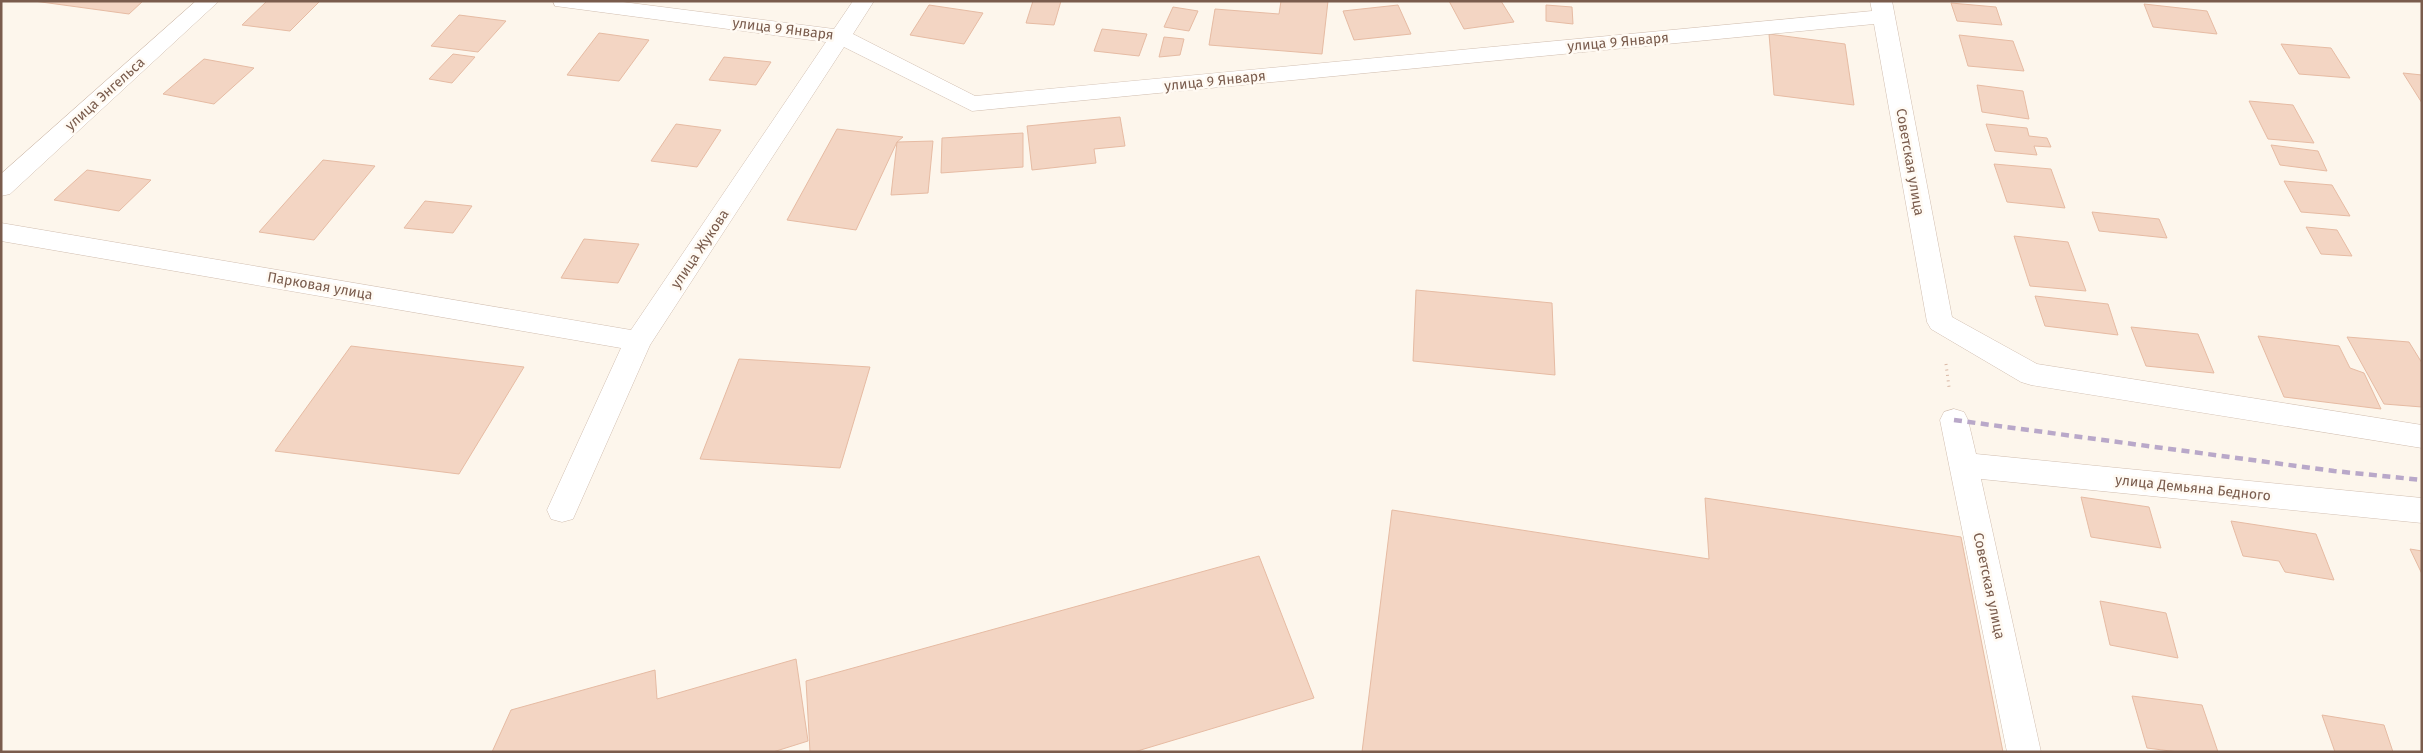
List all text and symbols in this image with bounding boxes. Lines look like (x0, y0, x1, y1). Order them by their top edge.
street label: улица 9 Января (731, 14, 835, 44)
street label: улица 9 Января (1567, 29, 1669, 55)
street label: улица Энгельса (62, 54, 148, 134)
street label: улица 9 Января (1163, 67, 1267, 95)
street label: Советская улица (1892, 107, 1928, 217)
street label: улица Жукова (667, 206, 733, 292)
street label: Парковая улица (266, 268, 374, 304)
street label: улица Демьяна Бедного (2114, 471, 2272, 505)
street label: Советская улица (1969, 531, 2009, 641)

